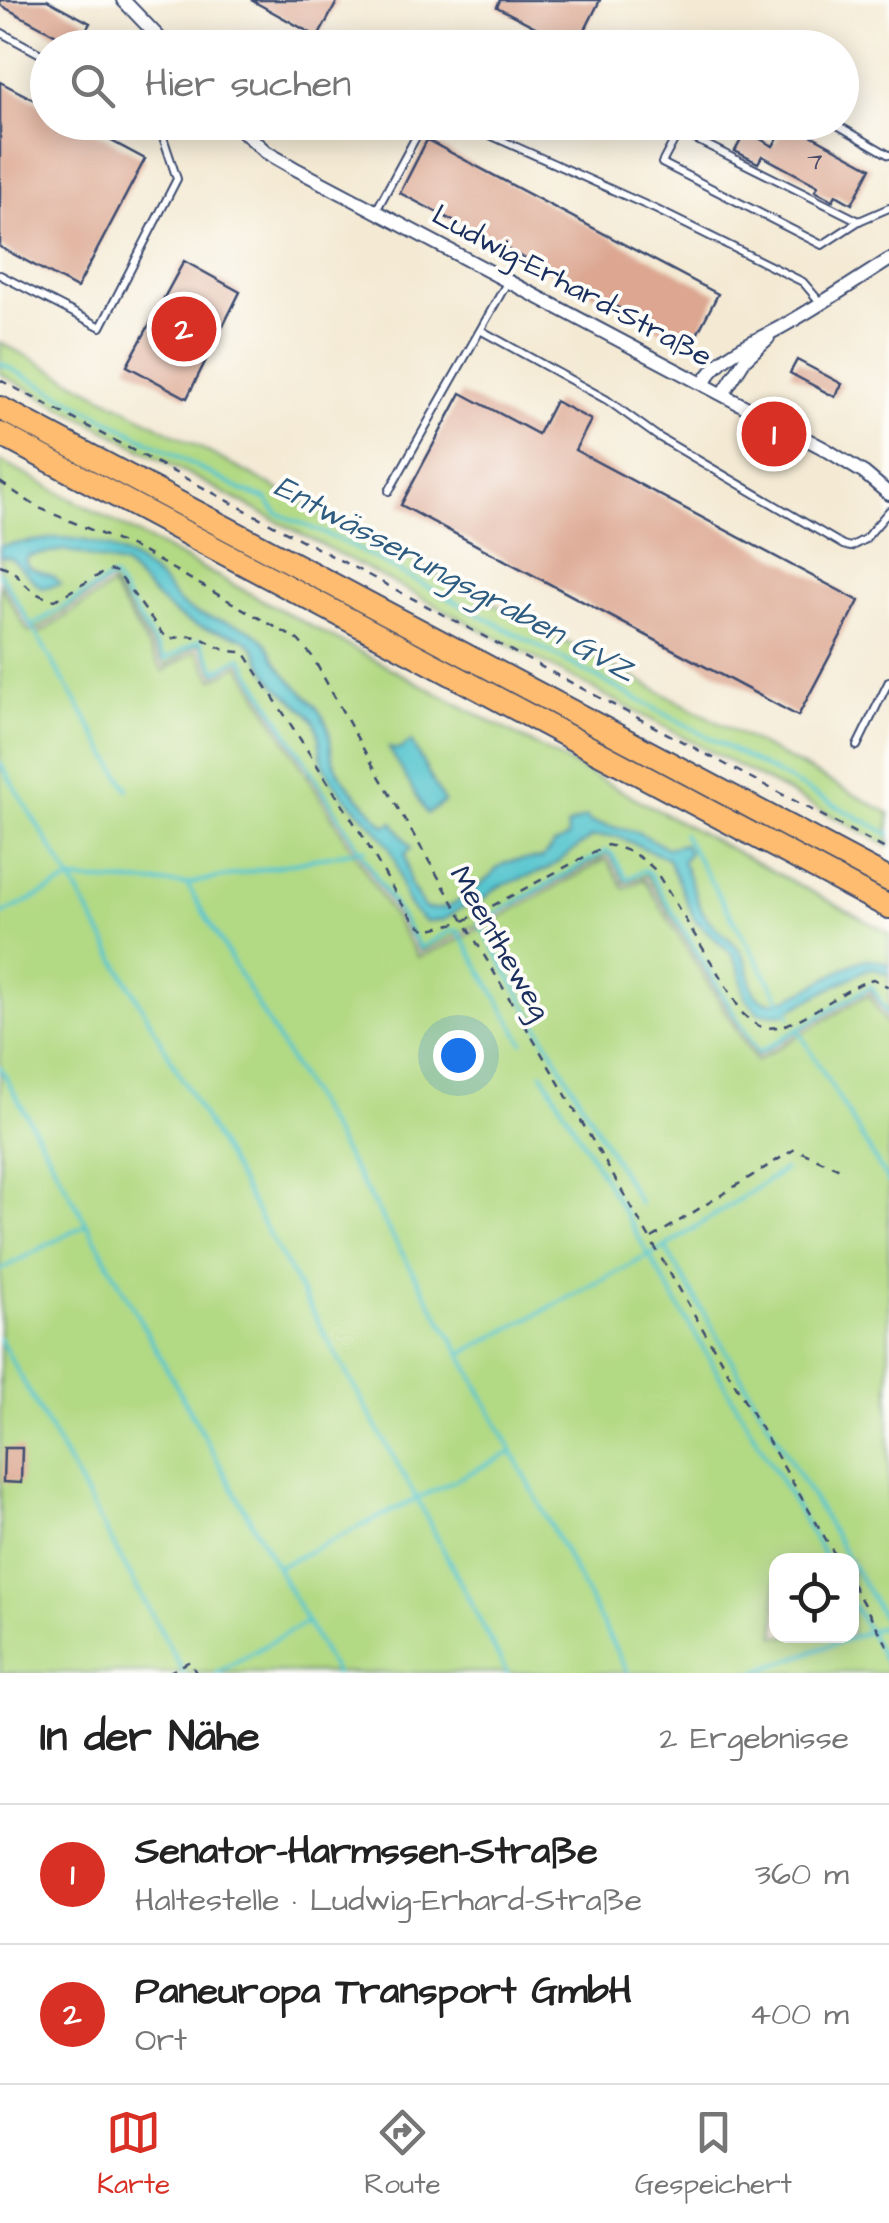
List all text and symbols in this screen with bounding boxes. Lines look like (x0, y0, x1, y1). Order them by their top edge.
search box (30, 30, 859, 140)
icon: search (65, 58, 120, 113)
text: Hier suchen (145, 59, 351, 111)
house number: 7 (807, 144, 823, 179)
street label: Ludwig-Erhard-Straße (424, 194, 719, 379)
pin: 2 (152, 292, 216, 366)
pin: 1 (742, 396, 806, 472)
water label: Entwässerungsgraben GVZ (266, 464, 644, 695)
street label: Meentheweg (438, 858, 561, 1028)
your location (433, 1030, 484, 1081)
map controls (769, 1553, 859, 1643)
button: locate (769, 1553, 859, 1643)
text: In der Nähe (40, 1709, 260, 1767)
text: 2 Ergebnisse (659, 1716, 849, 1761)
text: Senator-Harmssen-Straße (135, 1826, 598, 1878)
text: 1 (70, 1852, 75, 1897)
text: 360 m (755, 1852, 849, 1897)
text: Haltestelle · Ludwig-Erhard-Straße (135, 1878, 642, 1923)
text: Paneuropa Transport GmbH (135, 1966, 632, 2018)
text: 2 (63, 1992, 82, 2037)
text: 400 m (749, 1992, 849, 2037)
text: Ort (135, 2018, 187, 2063)
tab: Karte (97, 2105, 170, 2204)
tab: Route (364, 2105, 441, 2204)
tab: Gespeichert (635, 2105, 792, 2204)

